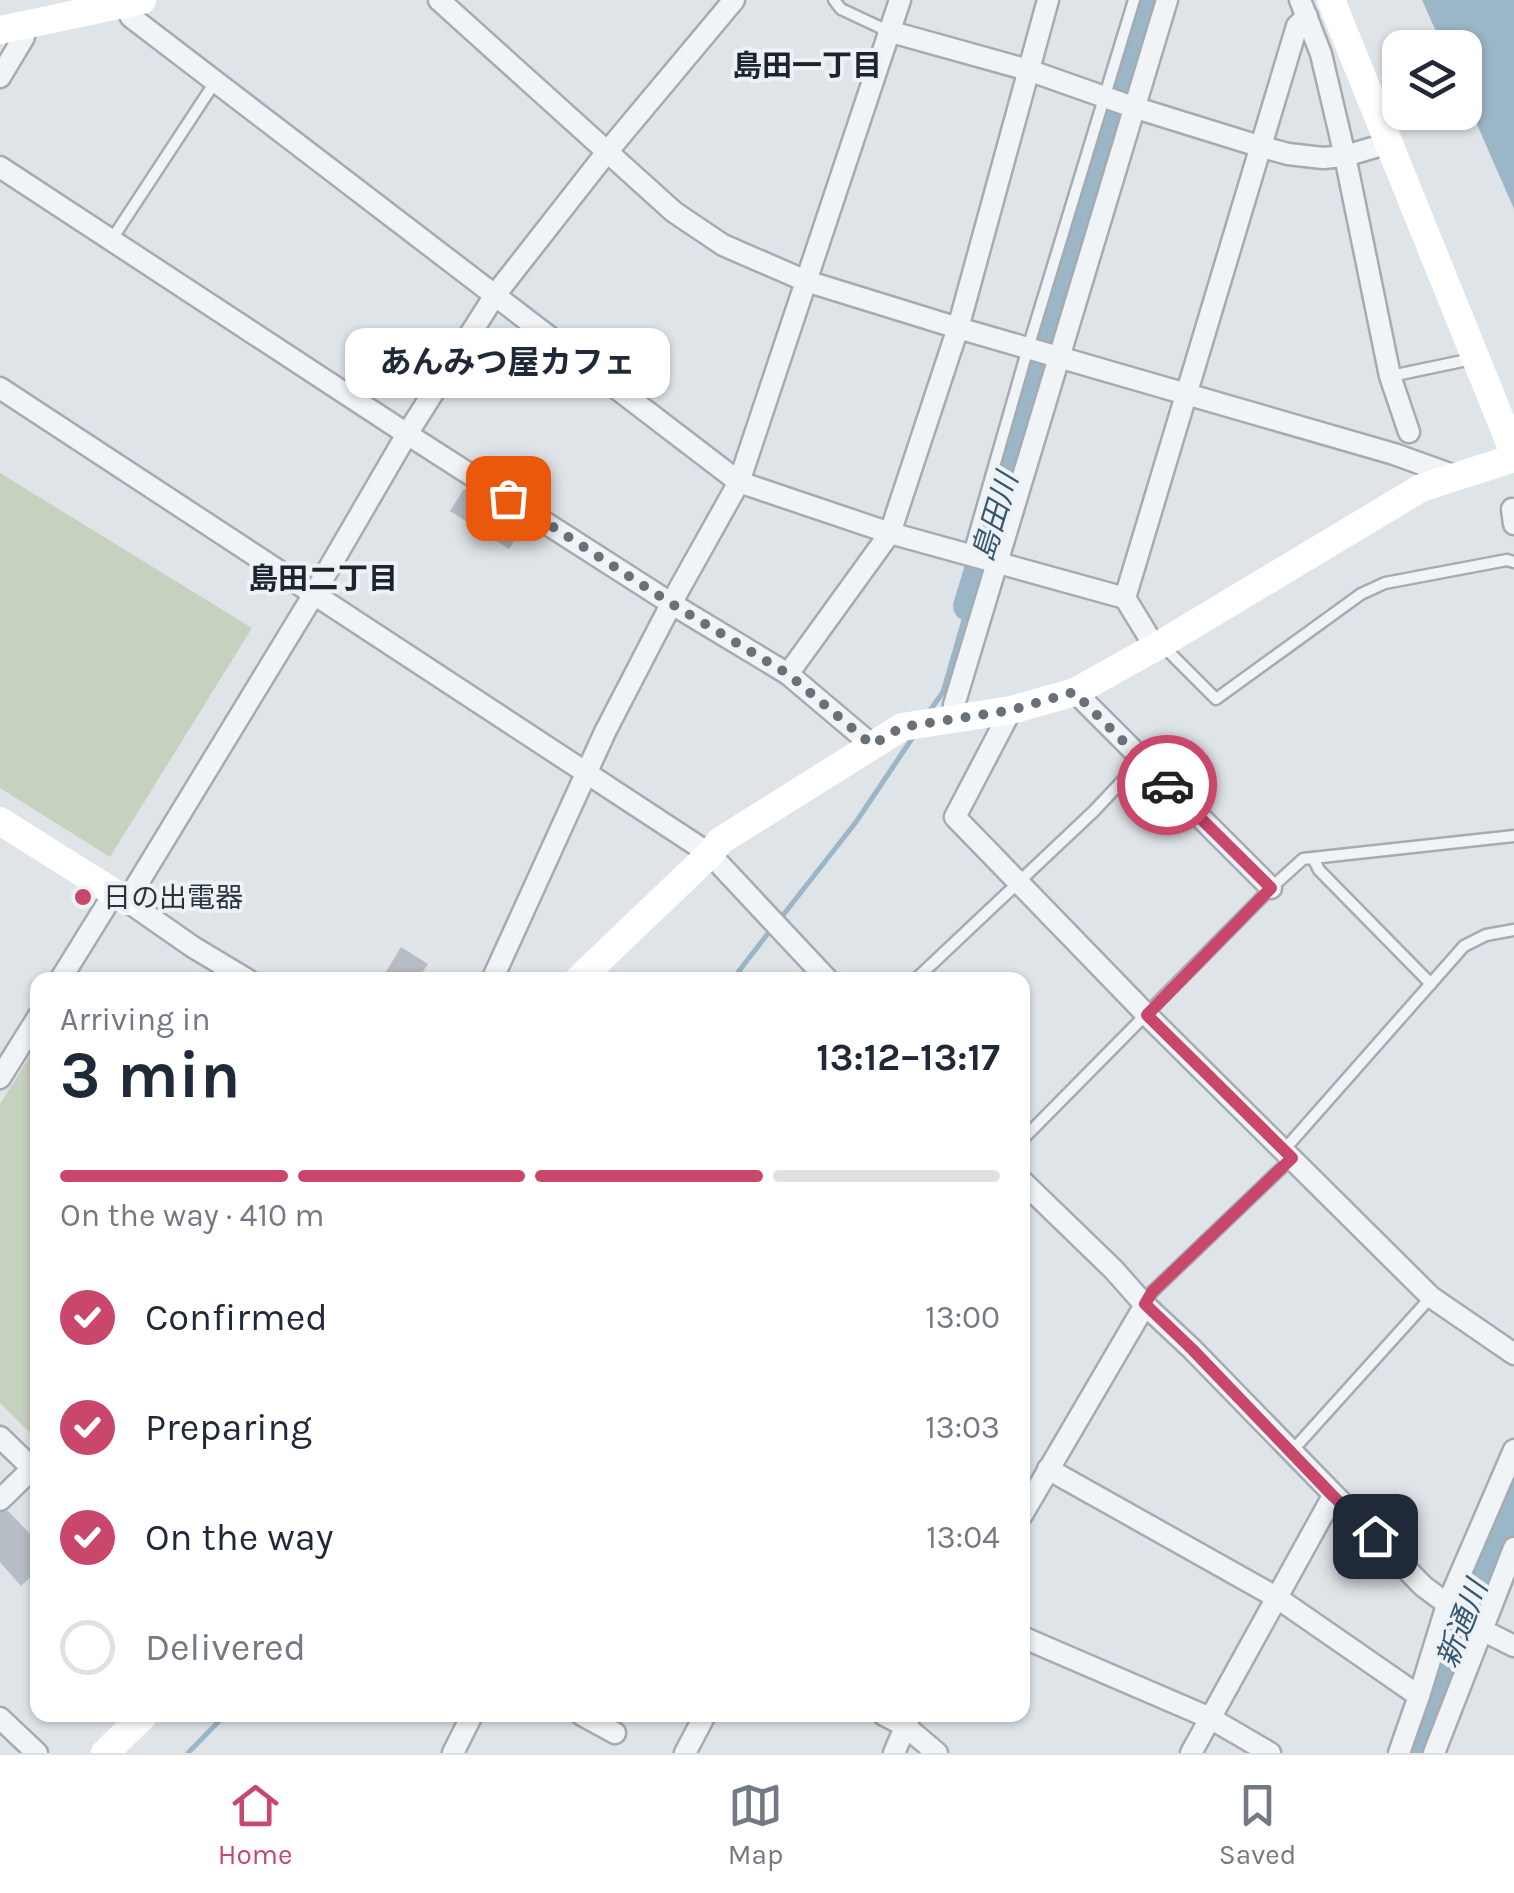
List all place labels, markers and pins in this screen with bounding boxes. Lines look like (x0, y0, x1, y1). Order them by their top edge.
callout: あんみつ屋カフェ (346, 328, 670, 398)
pin (466, 456, 551, 541)
place label: 日の出電器 (103, 881, 243, 914)
marker: 日の出電器 (72, 886, 94, 908)
pin (1333, 1494, 1418, 1579)

